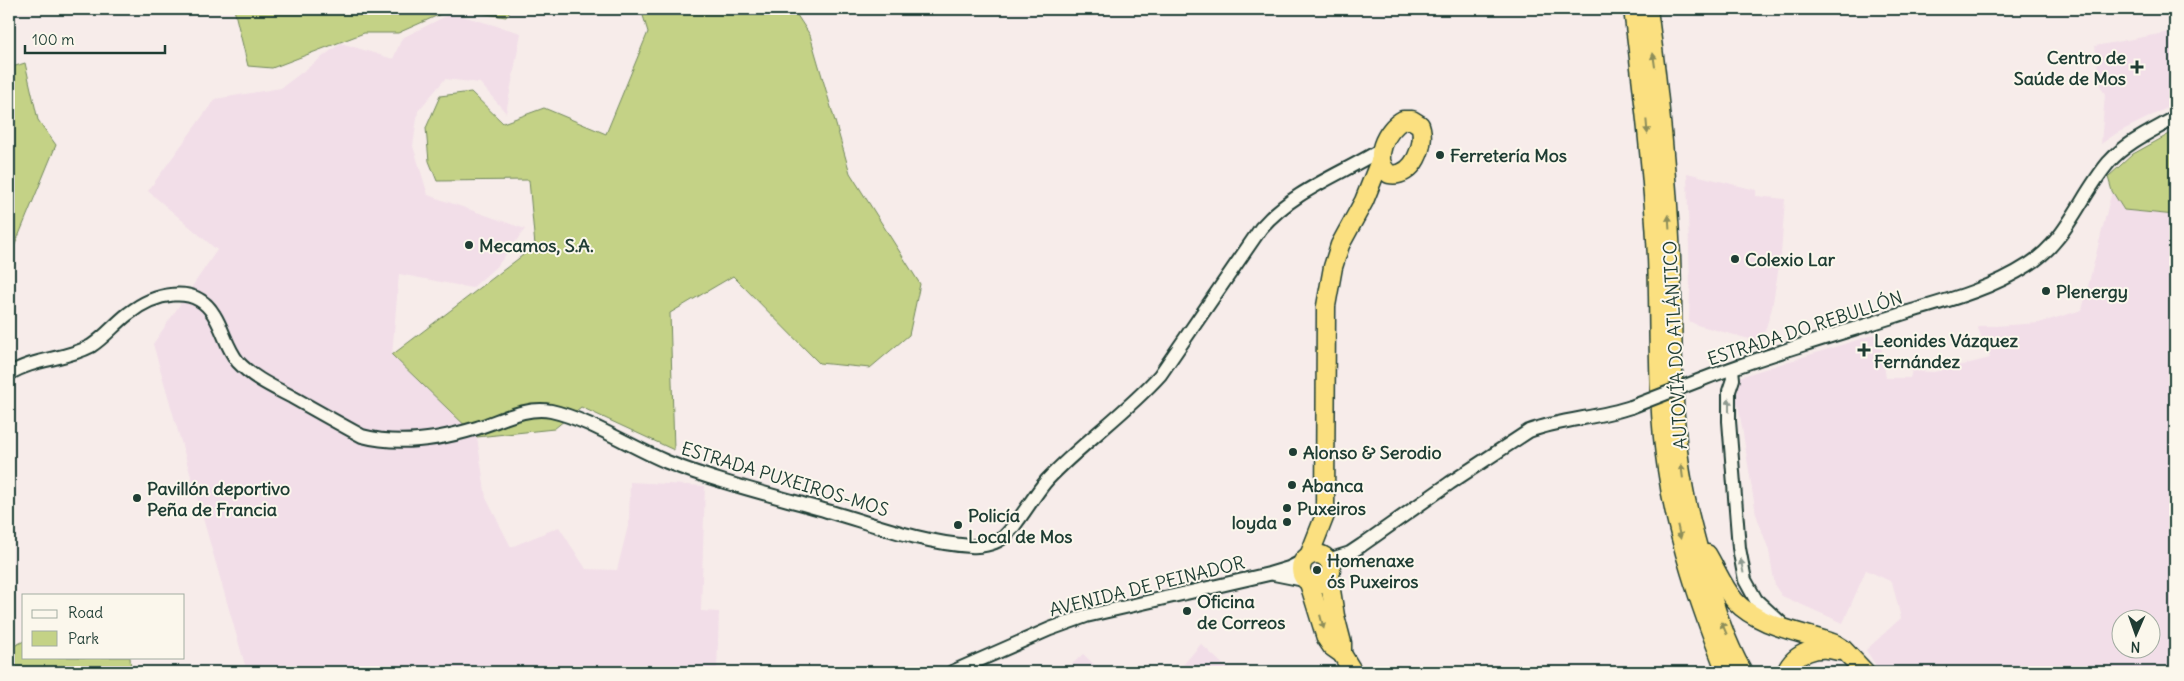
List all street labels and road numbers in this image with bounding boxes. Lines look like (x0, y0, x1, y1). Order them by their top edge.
street label: AUTOVÍA DO ATLÁNTICO (1658, 240, 1692, 450)
street label: ESTRADA DO REBULLÓN (1705, 286, 1905, 370)
street label: ESTRADA PUXEIROS-MOS (678, 436, 892, 522)
street label: AVENIDA DE PEINADOR (1047, 551, 1247, 621)

